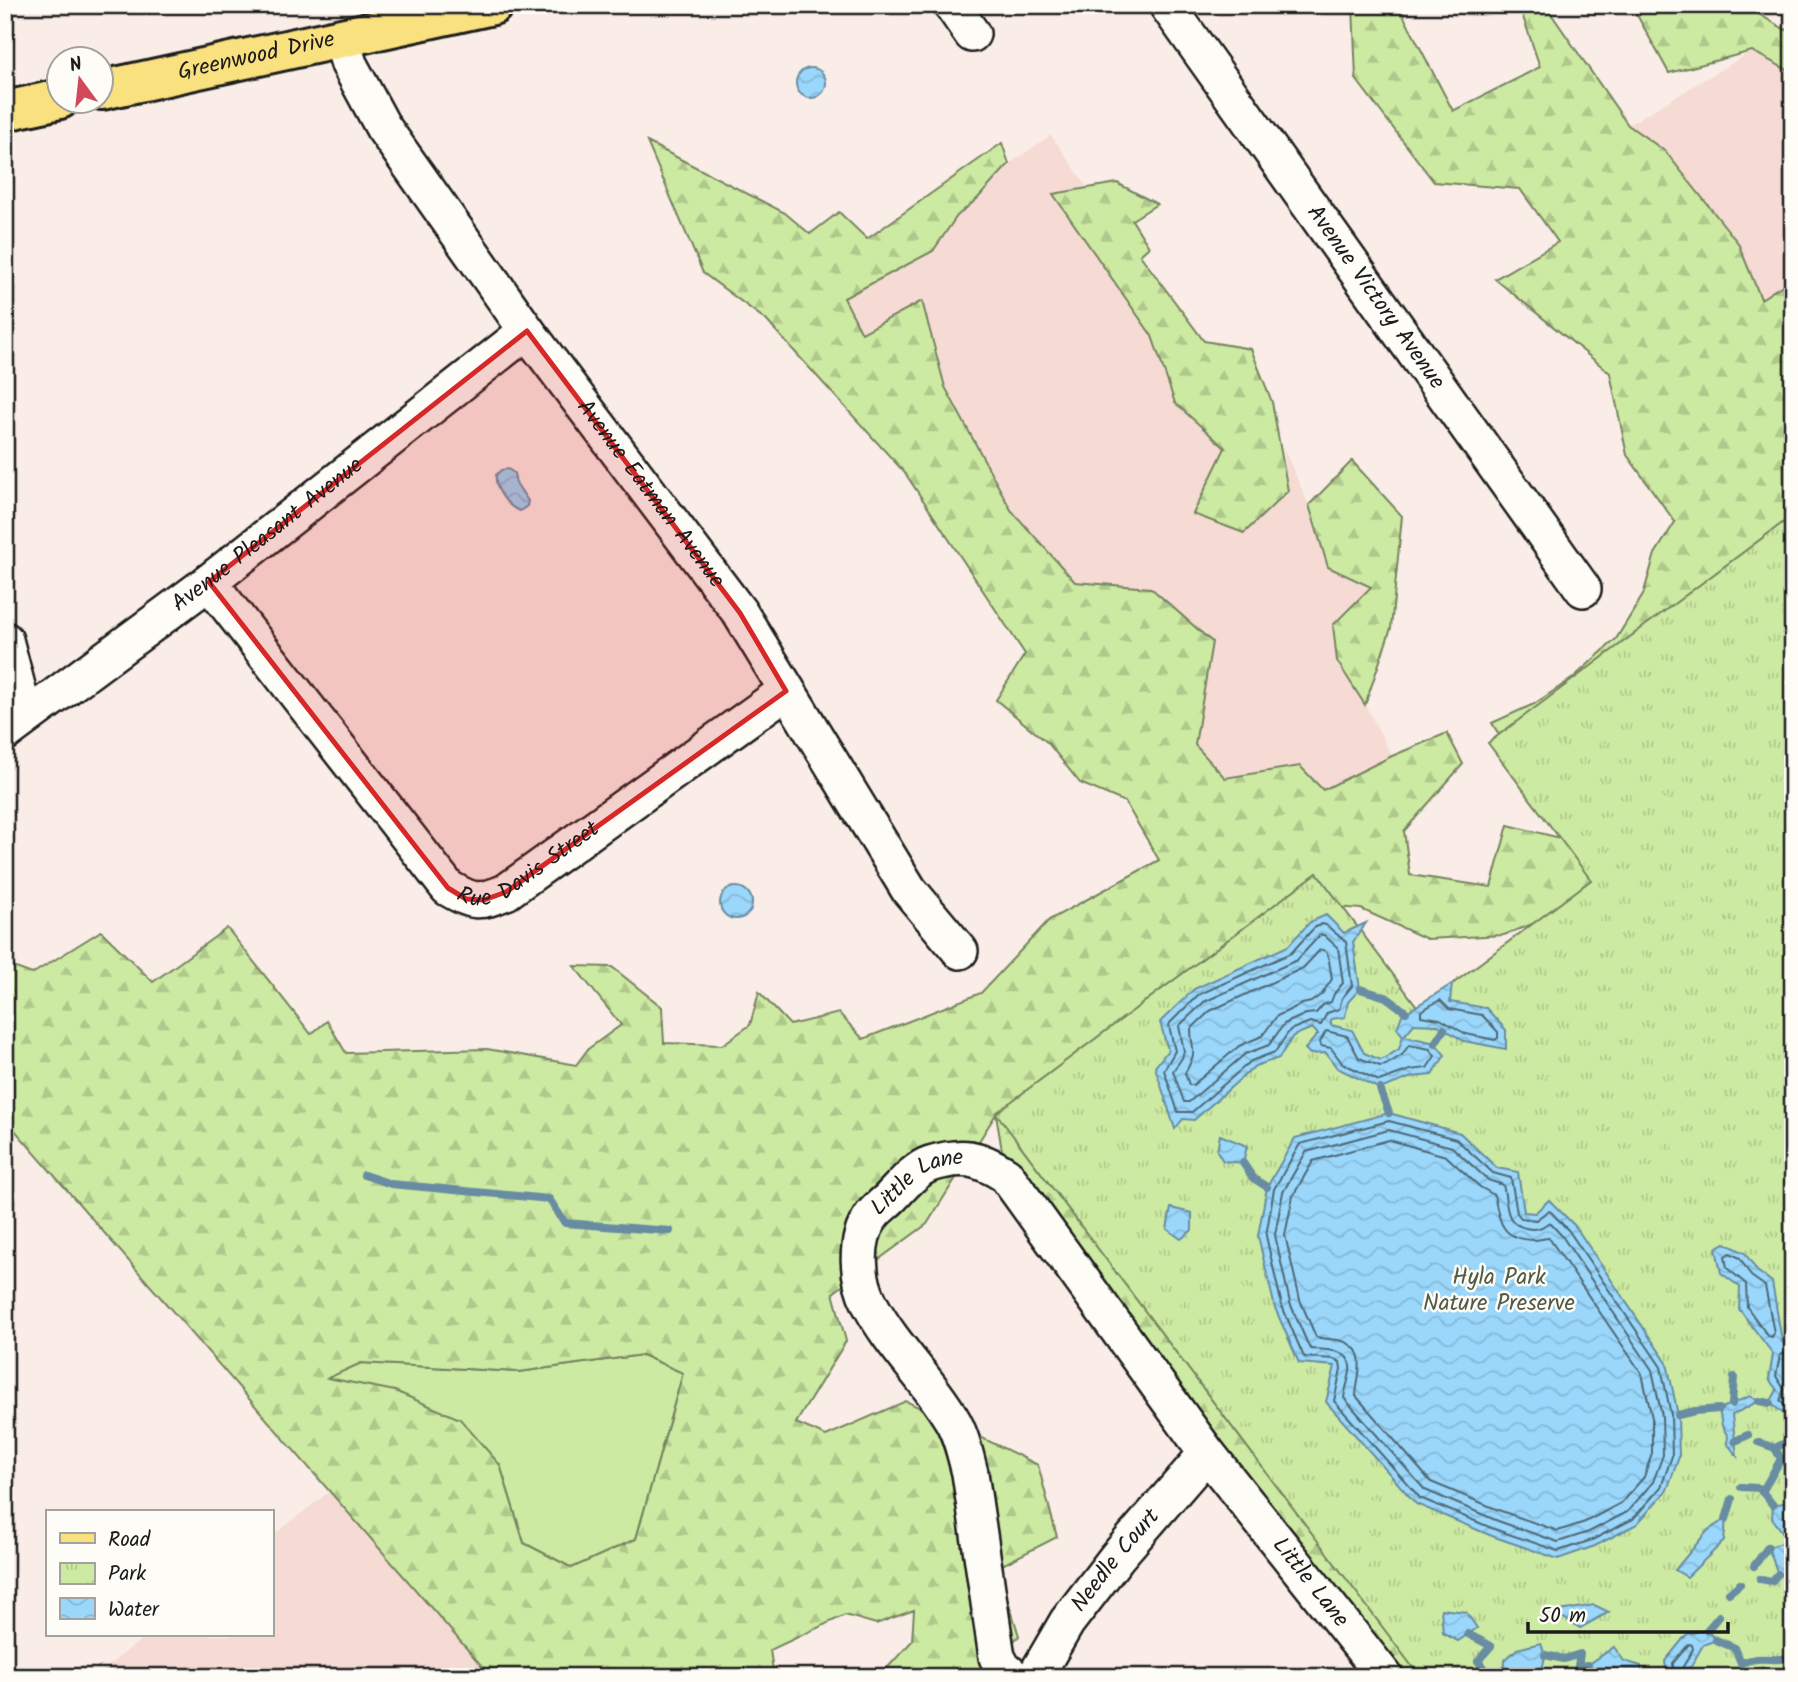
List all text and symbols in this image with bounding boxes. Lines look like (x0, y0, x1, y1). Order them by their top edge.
street label: Greenwood Drive (175, 22, 338, 91)
north arrow (46, 46, 116, 116)
text: N (66, 49, 86, 82)
street label: Avenue Victory Avenue (1297, 197, 1454, 397)
street label: Avenue Eatman Avenue (567, 392, 733, 596)
street label: Avenue Pleasant Avenue (164, 448, 371, 622)
street label: Rue Davis Street (451, 811, 608, 918)
street label: Little Lane (863, 1140, 964, 1225)
park label: Hyla Park Nature Preserve (1423, 1260, 1575, 1322)
street label: Needle Court (1062, 1500, 1170, 1620)
legend (46, 1510, 273, 1636)
text: Road (108, 1524, 151, 1557)
street label: Little Lane (1263, 1530, 1357, 1636)
text: Park (108, 1558, 146, 1591)
scale bar (1528, 1591, 1728, 1635)
text: Water (108, 1594, 160, 1627)
text: 50 m (1539, 1600, 1586, 1633)

